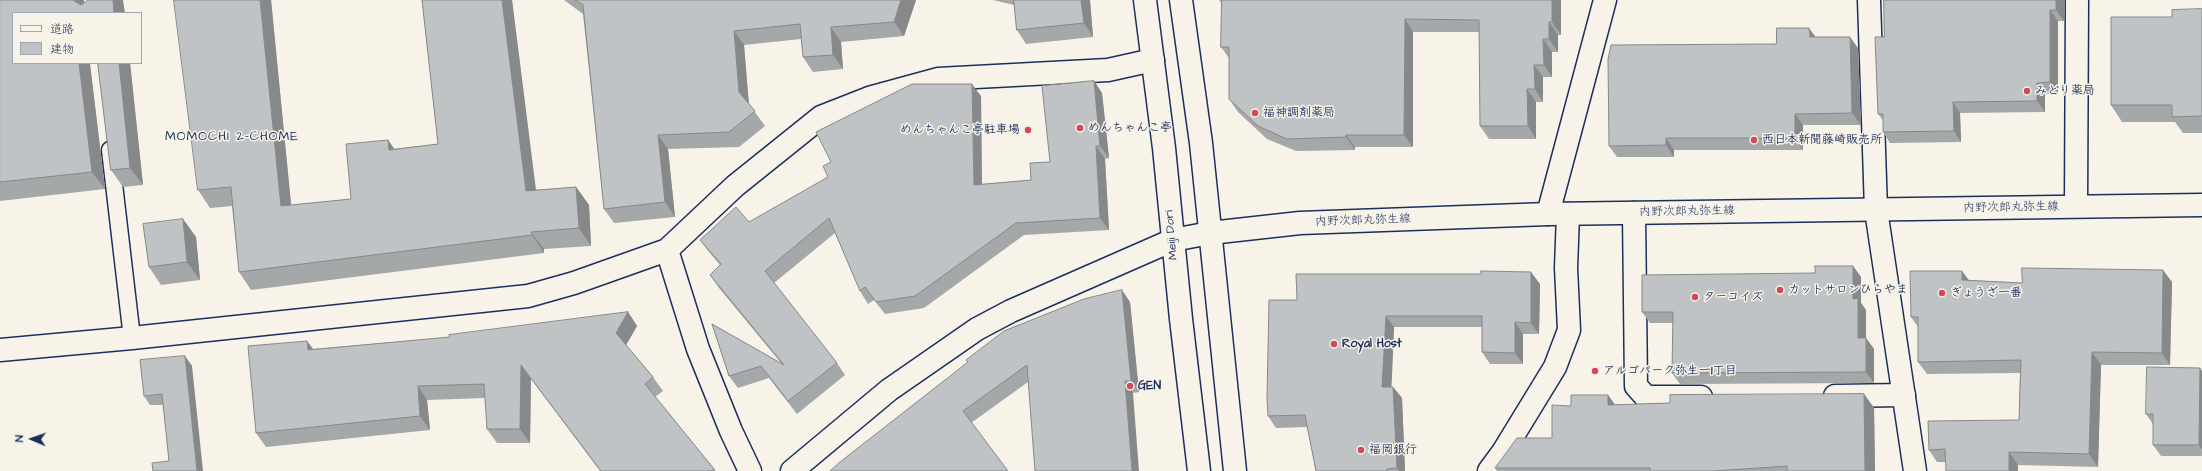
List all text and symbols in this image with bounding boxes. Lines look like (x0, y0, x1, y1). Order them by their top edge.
legend (12, 12, 142, 64)
text: 道路 (50, 21, 74, 38)
text: 建物 (50, 41, 74, 58)
place label: みどり薬局 (2035, 84, 2095, 98)
marker: みどり薬局 (2022, 86, 2032, 96)
place label: 福神調剤薬局 (1263, 106, 1335, 120)
marker: 福神調剤薬局 (1250, 108, 1260, 118)
place label: めんちゃんこ亭 (1088, 121, 1172, 135)
place label: めんちゃんこ亭駐車場 (900, 123, 1020, 137)
marker: めんちゃんこ亭 (1075, 123, 1085, 133)
marker: めんちゃんこ亭駐車場 (1023, 125, 1033, 135)
district label: MOMOCHI 2-CHOME (165, 129, 299, 145)
place label: 西日本新聞藤崎販売所 (1762, 133, 1882, 147)
marker: 西日本新聞藤崎販売所 (1749, 135, 1759, 145)
street label: 内野次郎丸弥生線 (1963, 200, 2059, 216)
street label: 内野次郎丸弥生線 (1639, 204, 1735, 220)
street label: Meiji Dori (1163, 209, 1181, 261)
street label: 内野次郎丸弥生線 (1315, 212, 1411, 230)
place label: カットサロンひらやま (1788, 283, 1908, 297)
marker: カットサロンひらやま (1775, 285, 1785, 295)
place label: ぎょうざ一番 (1950, 286, 2022, 300)
marker: ぎょうざ一番 (1937, 288, 1947, 298)
place label: ターコイズ (1703, 290, 1763, 304)
marker: ターコイズ (1690, 292, 1700, 302)
place label: Royal Host (1342, 337, 1402, 351)
marker: Royal Host (1329, 339, 1339, 349)
place label: アルゴパーク弥生一1丁目 (1603, 364, 1737, 378)
marker: アルゴパーク弥生一1丁目 (1590, 366, 1600, 376)
place label: GEN (1138, 379, 1161, 393)
marker: GEN (1125, 381, 1135, 391)
north arrow (12, 419, 52, 459)
text: N (12, 435, 27, 442)
place label: 福岡銀行 (1369, 443, 1417, 457)
marker: 福岡銀行 (1356, 445, 1366, 455)

